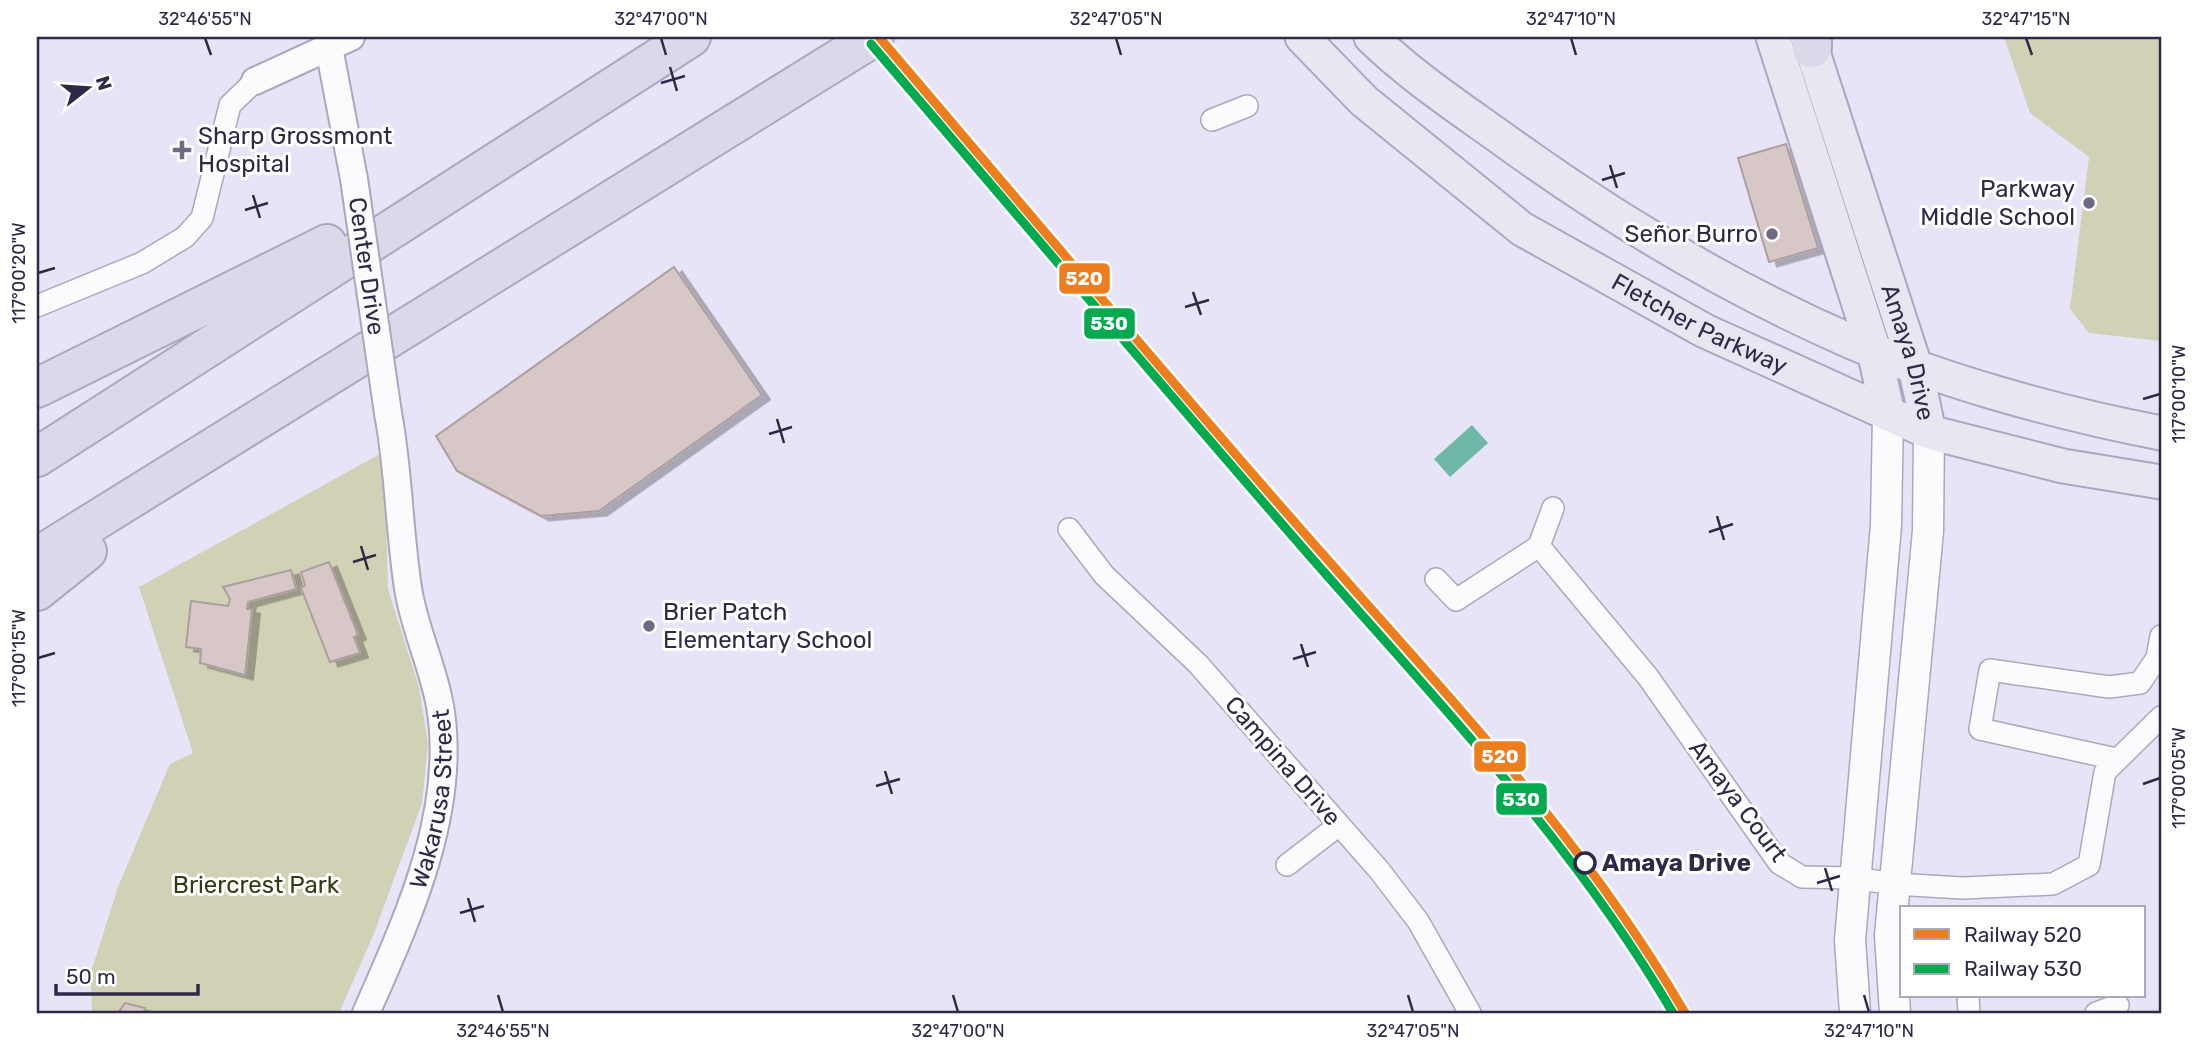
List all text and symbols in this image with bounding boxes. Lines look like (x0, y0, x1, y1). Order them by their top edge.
text: 32°46'55"N (158, 8, 252, 30)
text: 32°47'00"N (614, 8, 708, 30)
text: 32°47'05"N (1070, 8, 1162, 30)
text: 32°47'10"N (1526, 8, 1616, 30)
text: 32°47'15"N (1981, 8, 2071, 30)
north arrow (52, 52, 122, 122)
text: N (91, 73, 117, 93)
place label: Sharp Grossmont Hospital (198, 122, 392, 178)
marker: Sharp Grossmont Hospital (172, 140, 192, 160)
place label: Parkway Middle School (1920, 175, 2075, 231)
street label: Center Drive (343, 195, 390, 337)
marker: Parkway Middle School (2081, 195, 2097, 211)
place label: Señor Burro (1625, 220, 1758, 248)
text: 117°00'20"W (8, 222, 30, 324)
marker: Señor Burro (1764, 226, 1780, 242)
line badge: 520 (1058, 262, 1111, 295)
text: 520 (1065, 267, 1103, 290)
street label: Fletcher Parkway (1607, 268, 1792, 380)
street label: Amaya Drive (1875, 281, 1940, 423)
line badge: 530 (1083, 307, 1136, 340)
text: 530 (1090, 312, 1128, 335)
text: 117°00'10"W (2168, 345, 2190, 443)
place label: Brier Patch Elementary School (663, 598, 872, 654)
text: 117°00'15"W (8, 609, 30, 707)
marker: Brier Patch Elementary School (641, 618, 657, 634)
street label: Campina Drive (1219, 691, 1347, 831)
street label: Wakarusa Street (404, 708, 458, 892)
text: 117°00'05"W (2168, 727, 2190, 829)
street label: Amaya Court (1683, 735, 1793, 867)
line badge: 520 (1473, 740, 1527, 773)
text: 520 (1481, 745, 1519, 768)
line badge: 530 (1495, 782, 1548, 816)
text: 530 (1502, 788, 1540, 811)
place label: Amaya Drive (1602, 849, 1751, 877)
marker: Amaya Drive (1574, 852, 1596, 874)
park label: Briercrest Park (173, 871, 340, 899)
legend (1900, 906, 2146, 998)
text: Railway 520 (1964, 922, 2082, 947)
scale bar (56, 952, 198, 996)
text: Railway 530 (1964, 956, 2082, 981)
text: 50 m (66, 964, 116, 989)
text: 32°46'55"N (456, 1020, 550, 1042)
text: 32°47'00"N (911, 1020, 1005, 1042)
text: 32°47'05"N (1367, 1020, 1459, 1042)
text: 32°47'10"N (1824, 1020, 1914, 1042)

